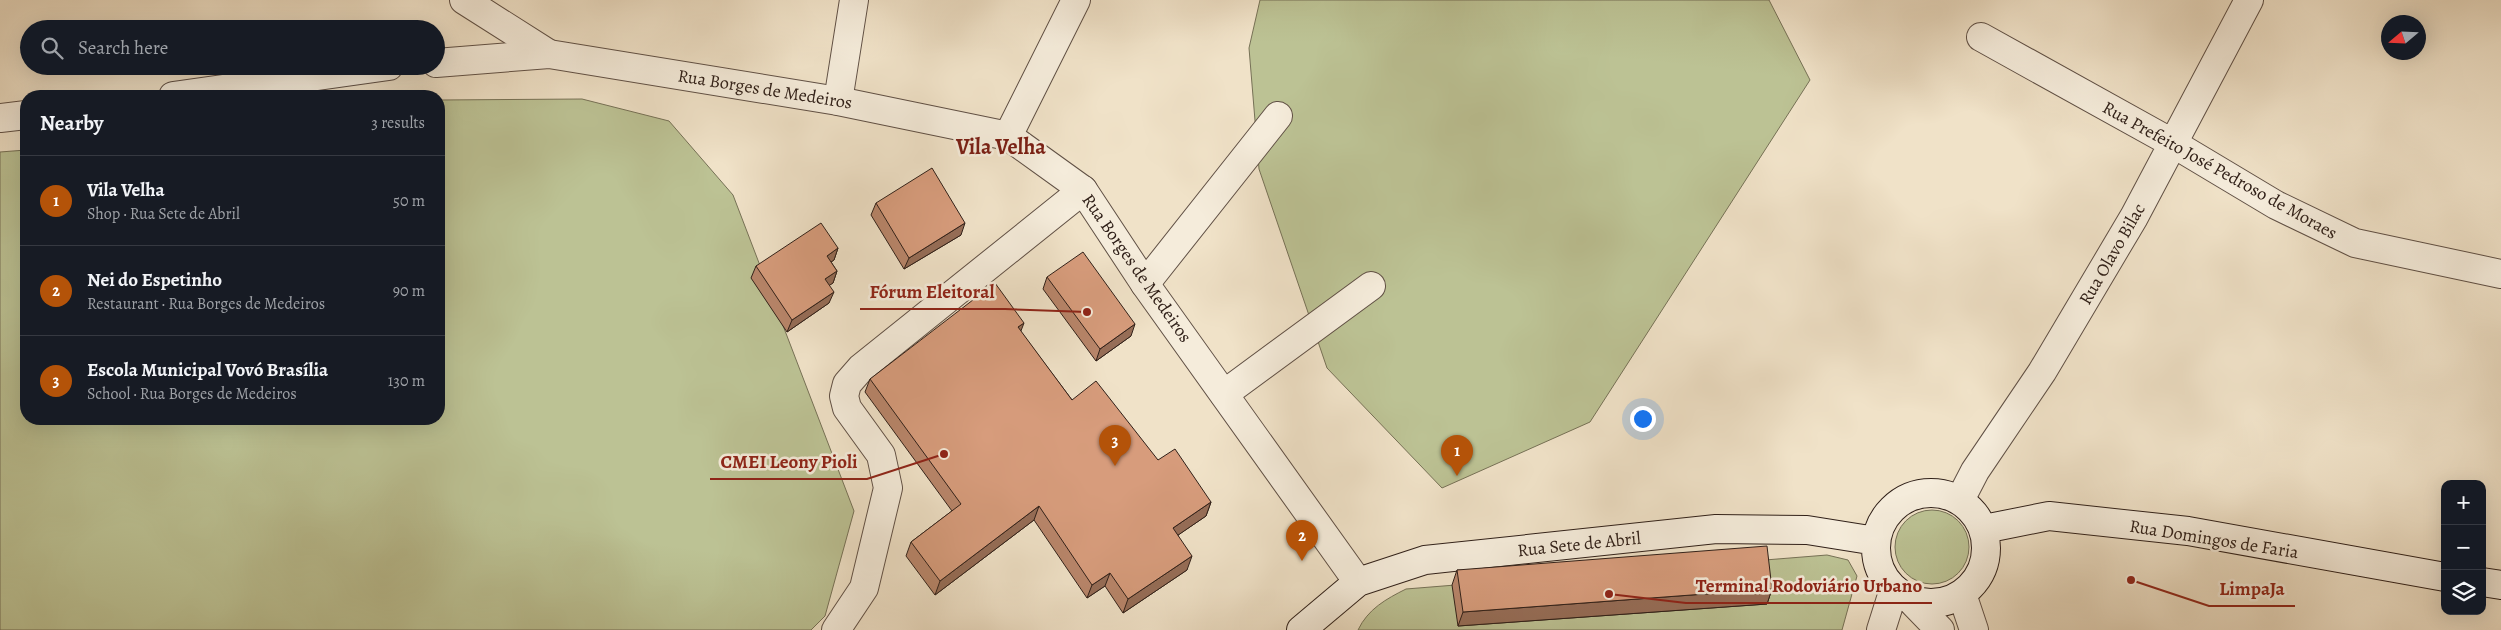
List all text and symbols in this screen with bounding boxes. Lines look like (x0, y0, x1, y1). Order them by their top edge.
north arrow (2381, 15, 2426, 60)
search box (20, 20, 445, 75)
icon: search (38, 34, 66, 62)
text: Search here (78, 35, 168, 61)
street label: Rua Borges de Medeiros (676, 63, 854, 115)
street label: Rua Prefeito José Pedroso de Moraes (2098, 95, 2342, 245)
text: Nearby (40, 109, 103, 137)
text: 3 results (371, 112, 425, 134)
district label: Vila Velha (955, 132, 1046, 162)
text: Vila Velha (87, 177, 165, 203)
street label: Rua Borges de Medeiros (1077, 189, 1197, 347)
text: 1 (53, 190, 59, 212)
text: 50 m (393, 190, 425, 212)
street label: Rua Olavo Bilac (2073, 199, 2151, 309)
text: Shop · Rua Sete de Abril (87, 203, 240, 225)
text: Nei do Espetinho (87, 267, 222, 293)
callout: Fórum Eleitoral (860, 275, 1005, 309)
text: Fórum Eleitoral (870, 279, 994, 305)
text: 2 (52, 280, 60, 302)
text: 90 m (393, 280, 425, 302)
text: Restaurant · Rua Borges de Medeiros (87, 293, 325, 315)
text: Escola Municipal Vovó Brasília (87, 357, 328, 383)
text: 3 (53, 370, 59, 392)
text: 130 m (388, 370, 425, 392)
text: School · Rua Borges de Medeiros (87, 383, 297, 405)
your location (1630, 406, 1656, 432)
pin: 3 (1099, 425, 1131, 466)
pin: 1 (1441, 435, 1473, 476)
callout: CMEI Leony Pioli (710, 445, 867, 479)
text: CMEI Leony Pioli (720, 449, 858, 475)
map controls (2441, 480, 2486, 615)
button: + (2441, 480, 2486, 525)
street label: Rua Domingos de Faria (2128, 514, 2301, 564)
pin: 2 (1286, 520, 1318, 561)
button: − (2441, 525, 2486, 570)
street label: Rua Sete de Abril (1516, 526, 1642, 562)
callout: Terminal Rodoviário Urbano (1686, 569, 1932, 603)
button: layers (2441, 570, 2486, 615)
callout: LimpaJa (2209, 572, 2295, 606)
text: Terminal Rodoviário Urbano (1696, 573, 1922, 599)
text: LimpaJa (2219, 576, 2286, 602)

